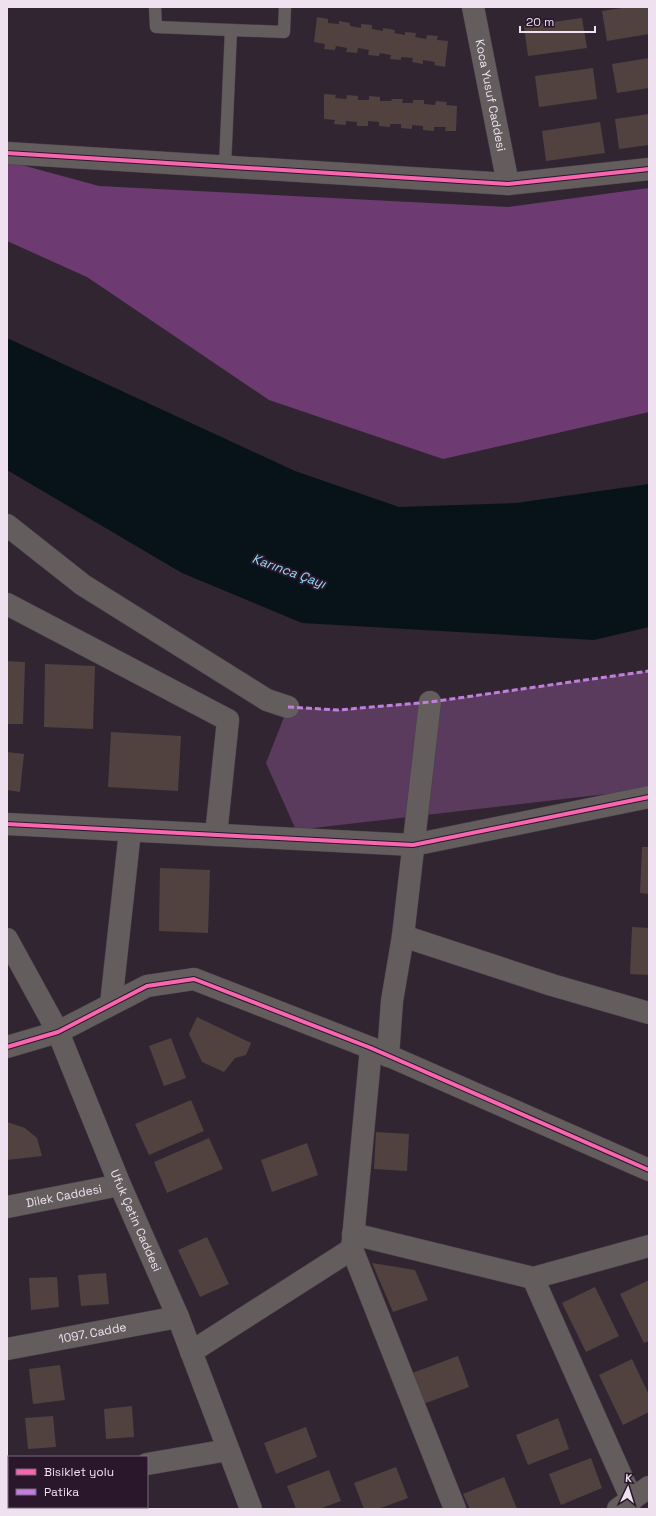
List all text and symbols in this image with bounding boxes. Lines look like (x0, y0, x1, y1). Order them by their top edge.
scale bar (520, 8, 595, 34)
text: 20 m (526, 14, 554, 30)
street label: Koca Yusuf Caddesi (472, 38, 509, 153)
water label: Karınca Çayı (250, 550, 329, 592)
street label: Ufuk Çetin Caddesi (107, 1167, 165, 1274)
street label: Dilek Caddesi (25, 1181, 103, 1211)
street label: 1097. Cadde (57, 1319, 128, 1347)
legend (8, 1456, 148, 1508)
text: Bisiklet yolu (44, 1464, 114, 1480)
north arrow (608, 1468, 648, 1508)
text: K (625, 1471, 633, 1485)
text: Patika (44, 1484, 79, 1500)

